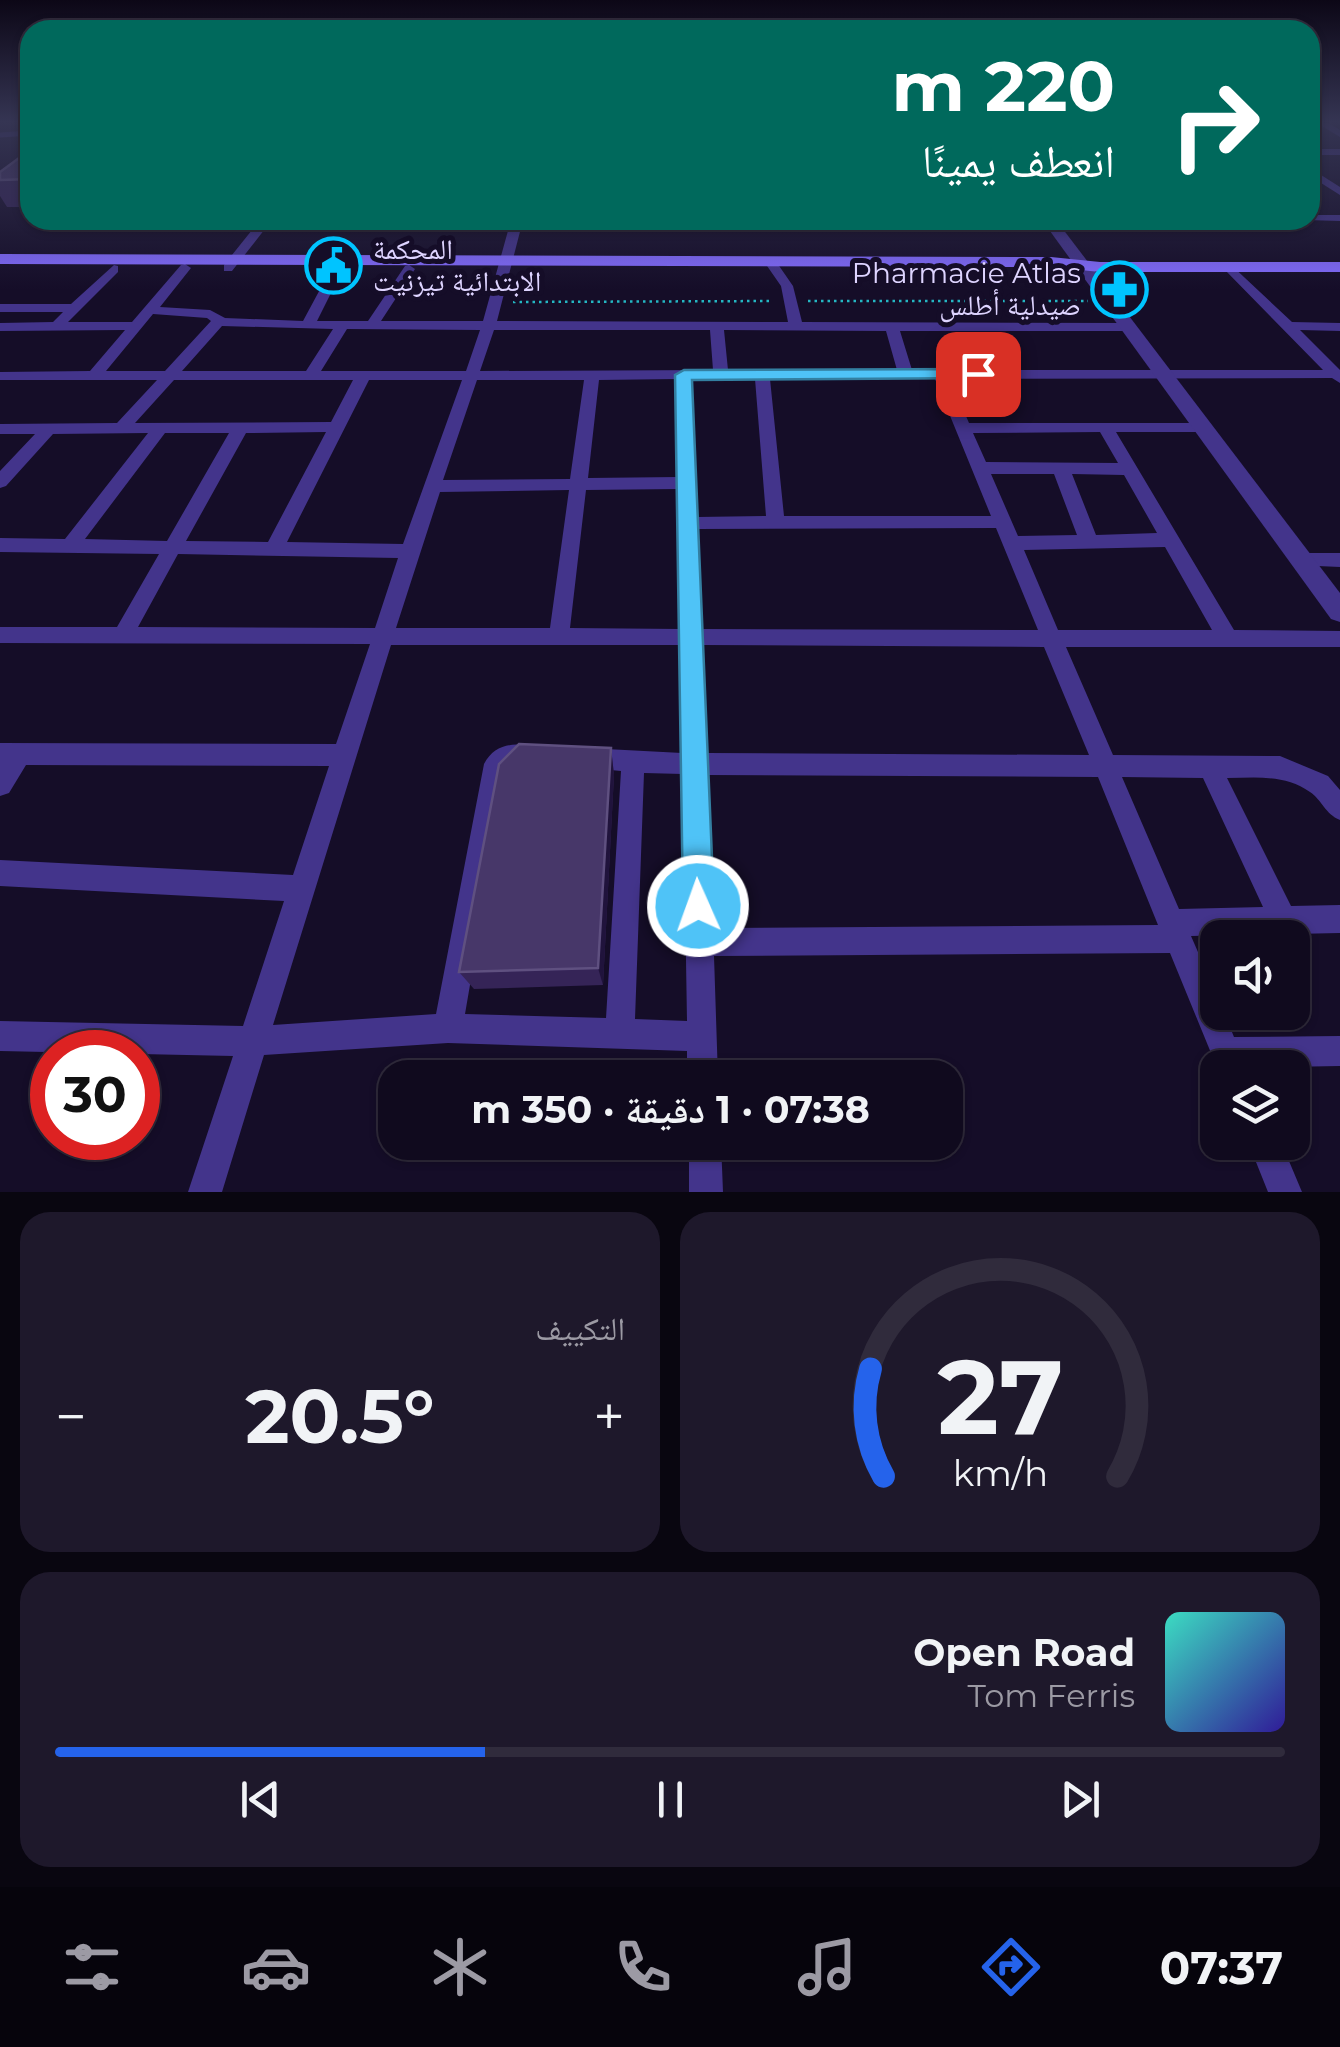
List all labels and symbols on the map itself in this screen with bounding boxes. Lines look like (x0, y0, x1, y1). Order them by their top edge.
place label: المحكمة الابتدائية تيزنيت (373, 232, 541, 298)
public building icon: المحكمة الابتدائية تيزنيت (304, 235, 364, 295)
place label: Pharmacie Atlas صيدلية أطلس (852, 256, 1081, 323)
pharmacy icon: Pharmacie Atlas صيدلية أطلس (1090, 259, 1150, 319)
pin (936, 332, 1021, 417)
position arrow (646, 854, 750, 958)
speed limit sign: 30 (30, 1030, 160, 1160)

